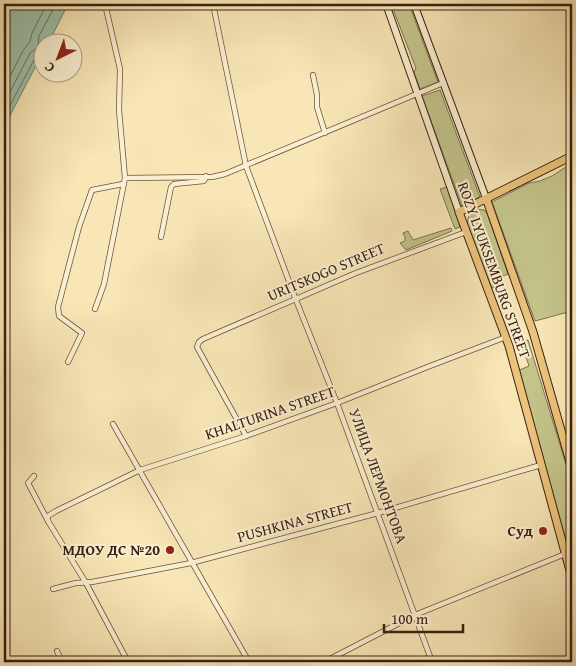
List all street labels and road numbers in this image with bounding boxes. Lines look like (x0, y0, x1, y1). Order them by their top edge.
street label: ROZY LYUKSEMBURG STREET (453, 179, 536, 362)
street label: URITSKOGO STREET (264, 237, 388, 306)
street label: KHALTURINA STREET (202, 380, 338, 445)
street label: УЛИЦА ЛЕРМОНТОВА (344, 406, 413, 546)
street label: PUSHKINA STREET (235, 496, 356, 547)

